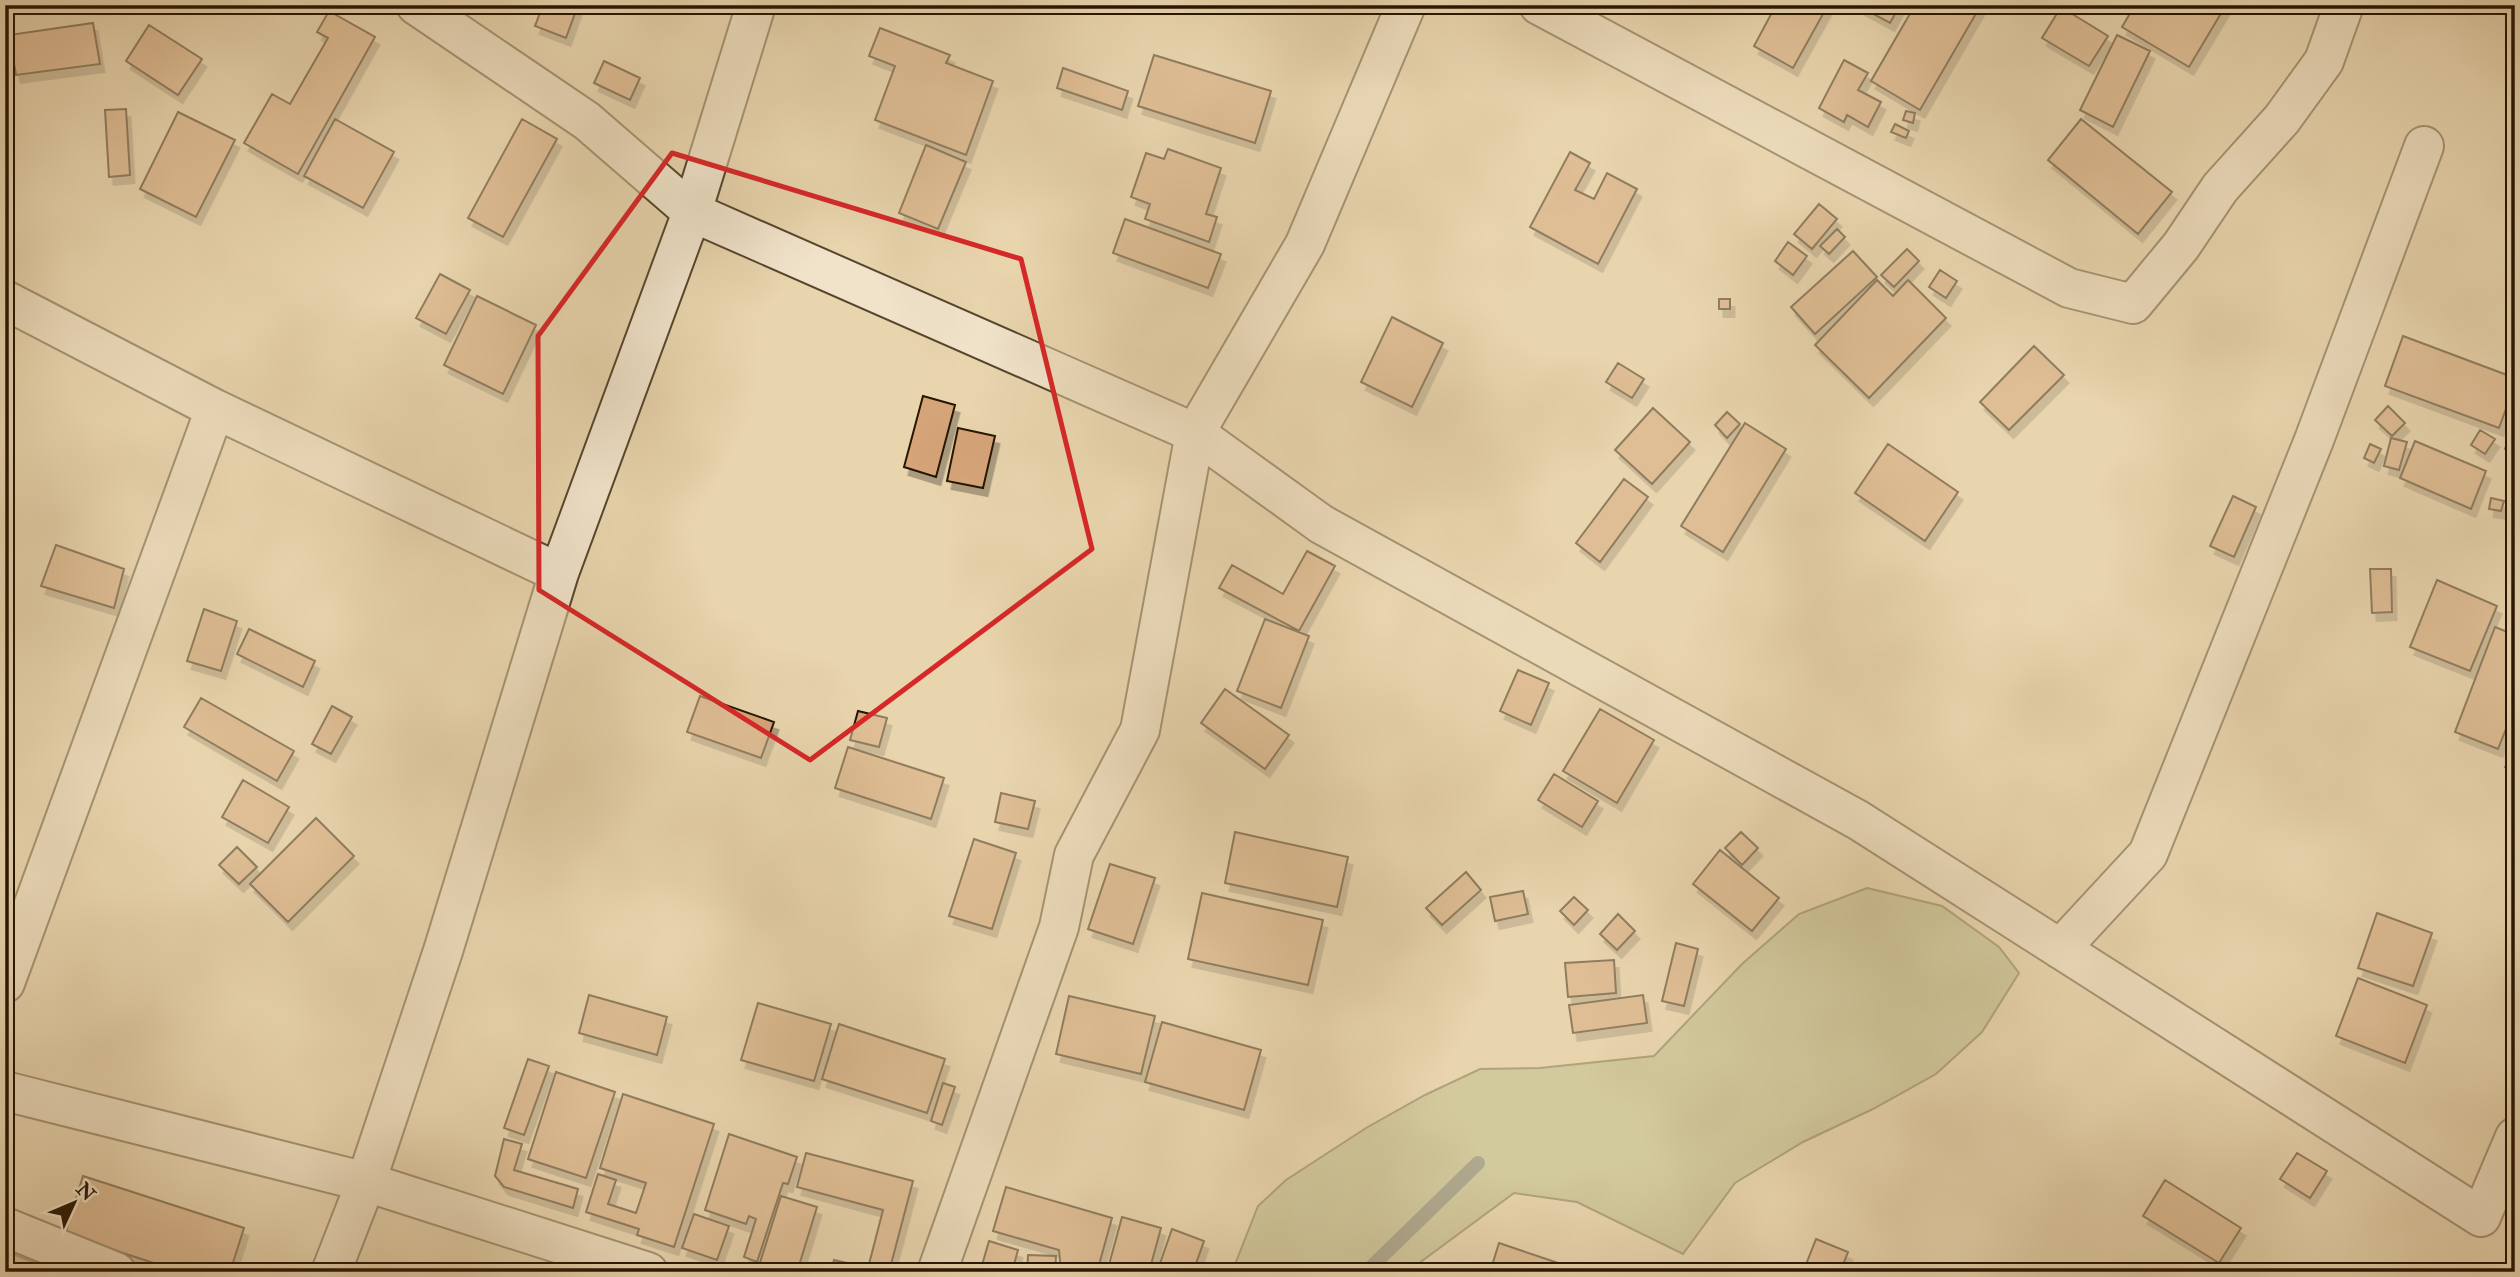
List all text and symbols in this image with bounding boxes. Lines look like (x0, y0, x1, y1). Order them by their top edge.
north arrow (38, 1168, 108, 1238)
text: N (70, 1177, 101, 1207)

